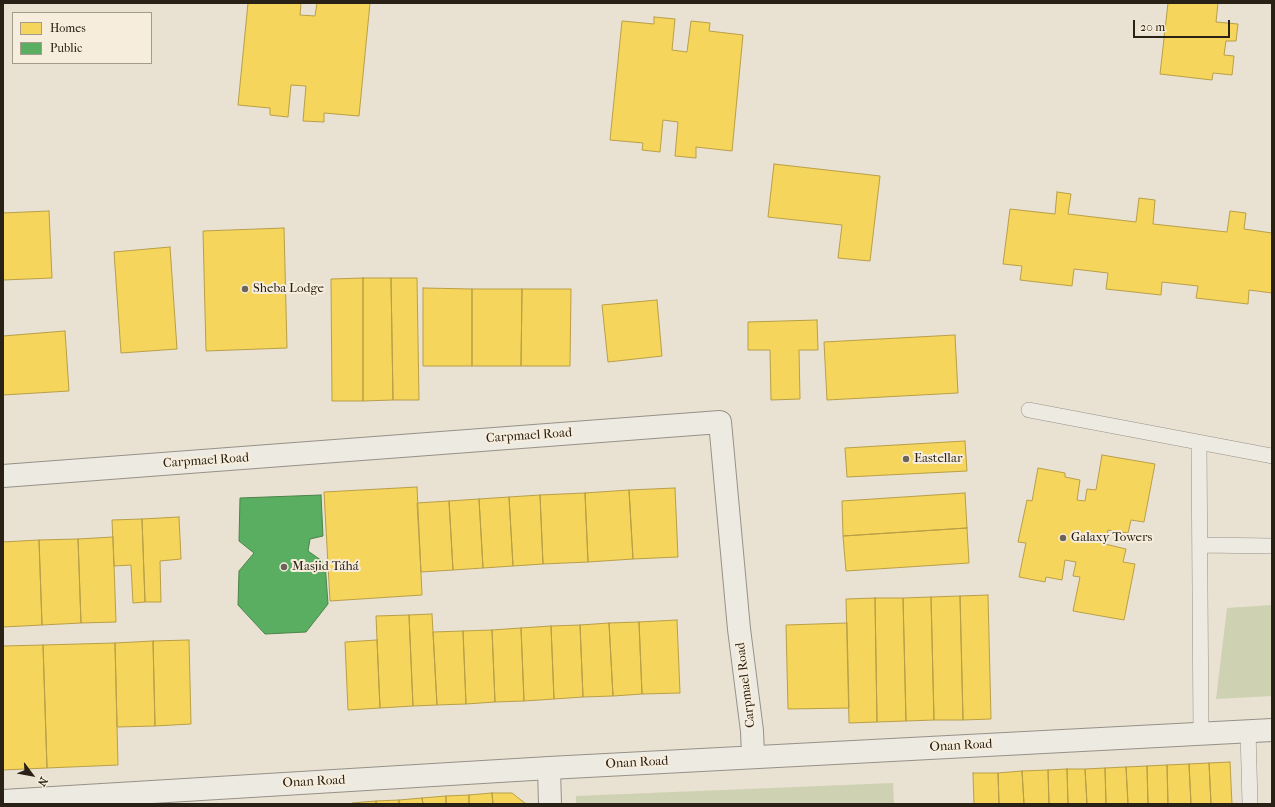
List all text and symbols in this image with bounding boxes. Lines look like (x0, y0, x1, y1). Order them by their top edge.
legend (12, 12, 152, 64)
scale bar (1135, 12, 1232, 38)
text: 20 m (1140, 20, 1165, 34)
text: Homes (50, 21, 86, 35)
text: Public (50, 41, 82, 55)
place label: Sheba Lodge (253, 281, 324, 297)
marker: Sheba Lodge (240, 284, 250, 294)
street label: Carpmael Road (485, 425, 573, 447)
street label: Carpmael Road (162, 450, 250, 472)
place label: Eastellar (914, 451, 962, 467)
marker: Eastellar (901, 454, 911, 464)
place label: Galaxy Towers (1071, 530, 1152, 546)
marker: Galaxy Towers (1058, 533, 1068, 543)
place label: Masjid Táhá (292, 559, 359, 575)
marker: Masjid Táhá (279, 562, 289, 572)
street label: Carpmael Road (733, 641, 759, 729)
street label: Onan Road (929, 737, 993, 755)
street label: Onan Road (605, 754, 669, 772)
north arrow (12, 755, 52, 795)
street label: Onan Road (282, 773, 346, 791)
text: N (35, 775, 50, 789)

